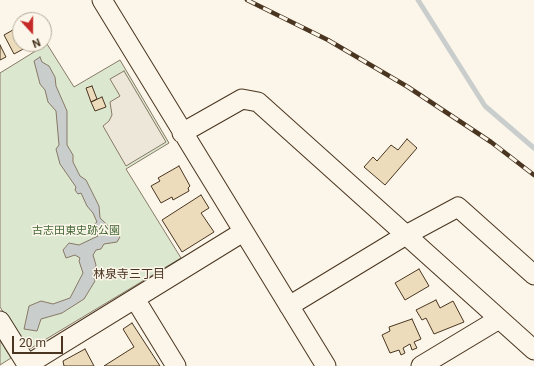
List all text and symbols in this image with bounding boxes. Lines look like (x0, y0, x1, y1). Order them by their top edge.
north arrow (12, 12, 52, 52)
text: N (30, 35, 42, 50)
park label: 古志田東史跡公園 (32, 224, 120, 238)
district label: 林泉寺三丁目 (93, 268, 165, 282)
scale bar (14, 328, 65, 354)
text: 20 m (19, 336, 46, 350)

